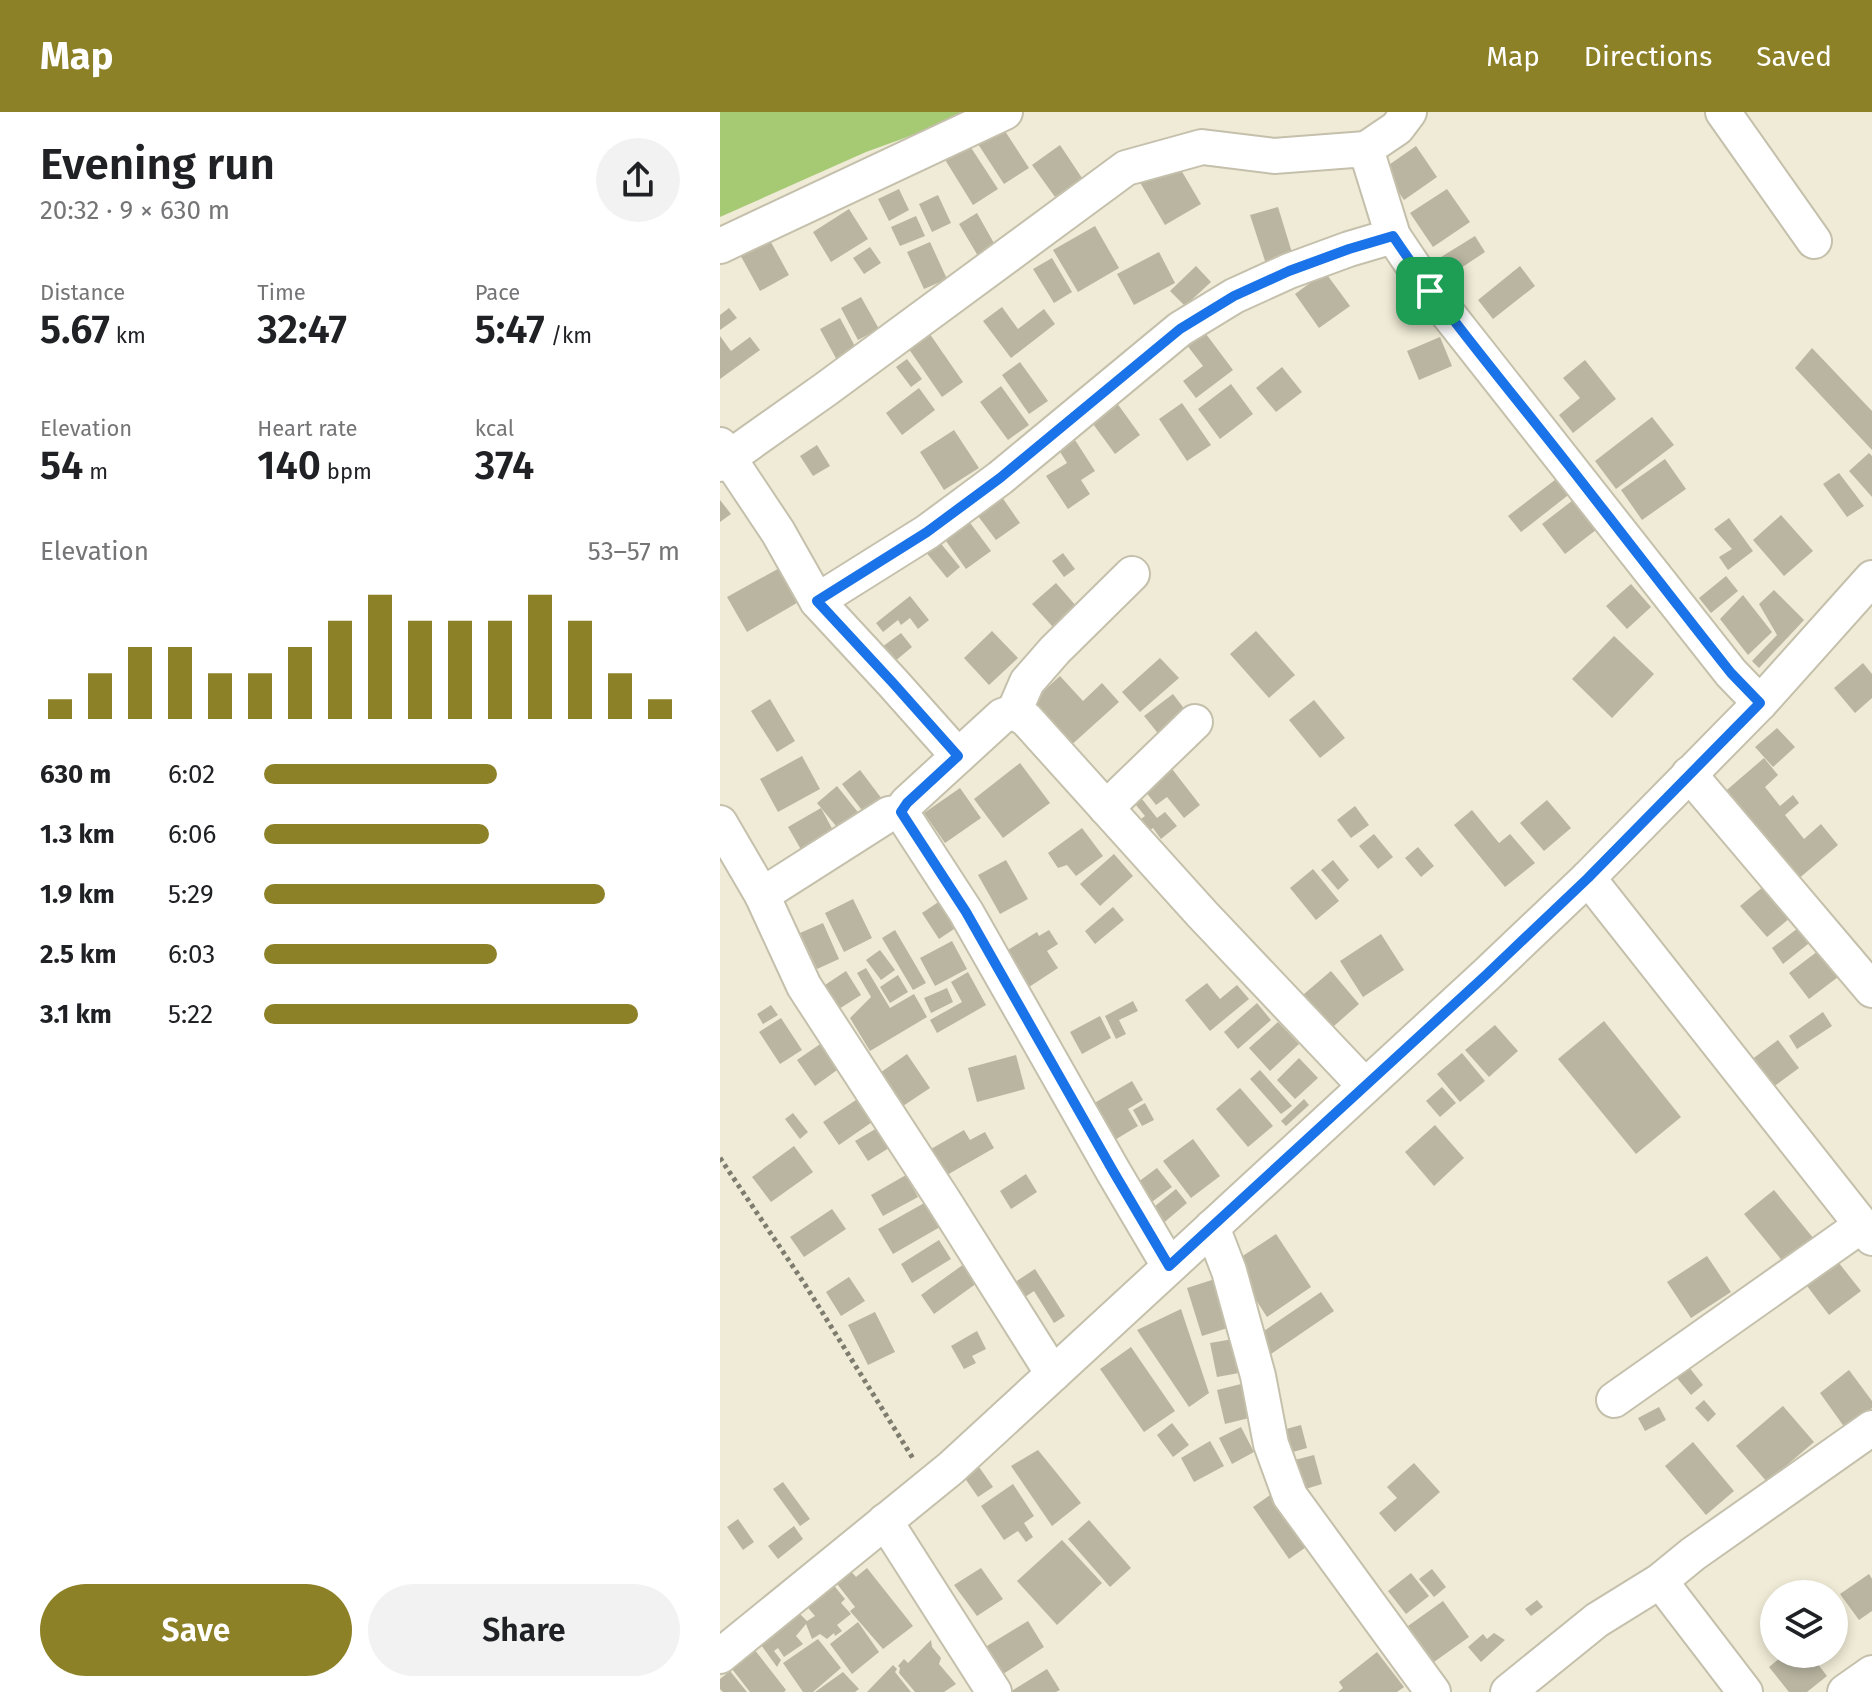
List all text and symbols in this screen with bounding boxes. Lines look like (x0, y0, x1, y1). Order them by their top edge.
text: Map (40, 33, 113, 79)
text: Map (1486, 40, 1540, 73)
text: Directions (1584, 40, 1712, 73)
text: Saved (1756, 40, 1832, 73)
text: Evening run (40, 138, 275, 191)
button: share (596, 138, 680, 222)
text: 20:32 · 9 × 630 m (40, 195, 230, 226)
pin (1396, 257, 1464, 325)
icon: arrive (1408, 269, 1452, 313)
text: Distance (40, 279, 125, 306)
text: Time (257, 279, 306, 306)
text: Pace (475, 279, 520, 306)
text: 5.67 (40, 306, 110, 354)
text: 32:47 (257, 306, 347, 354)
text: 5:47 (475, 306, 545, 354)
text: km (110, 322, 146, 349)
text: /km (545, 322, 592, 349)
text: Elevation (40, 415, 132, 442)
text: Heart rate (257, 415, 358, 442)
text: kcal (475, 415, 514, 442)
text: 54 (40, 442, 83, 490)
text: 140 (257, 442, 321, 490)
text: 374 (475, 442, 534, 490)
text: m (83, 458, 108, 485)
text: bpm (321, 458, 372, 485)
text: Elevation (40, 536, 149, 567)
text: 53–57 m (588, 536, 680, 567)
text: 630 m (40, 759, 111, 790)
text: 6:02 (168, 759, 215, 790)
text: 1.3 km (40, 819, 115, 850)
text: 6:06 (168, 819, 216, 850)
text: 1.9 km (40, 879, 115, 910)
text: 5:29 (168, 879, 214, 910)
text: 2.5 km (40, 939, 116, 970)
text: 6:03 (168, 939, 215, 970)
text: 3.1 km (40, 999, 112, 1030)
text: 5:22 (168, 999, 213, 1030)
map controls (1760, 1580, 1848, 1668)
button: layers (1760, 1580, 1848, 1668)
button: Save (40, 1584, 352, 1676)
button: Share (368, 1584, 680, 1676)

